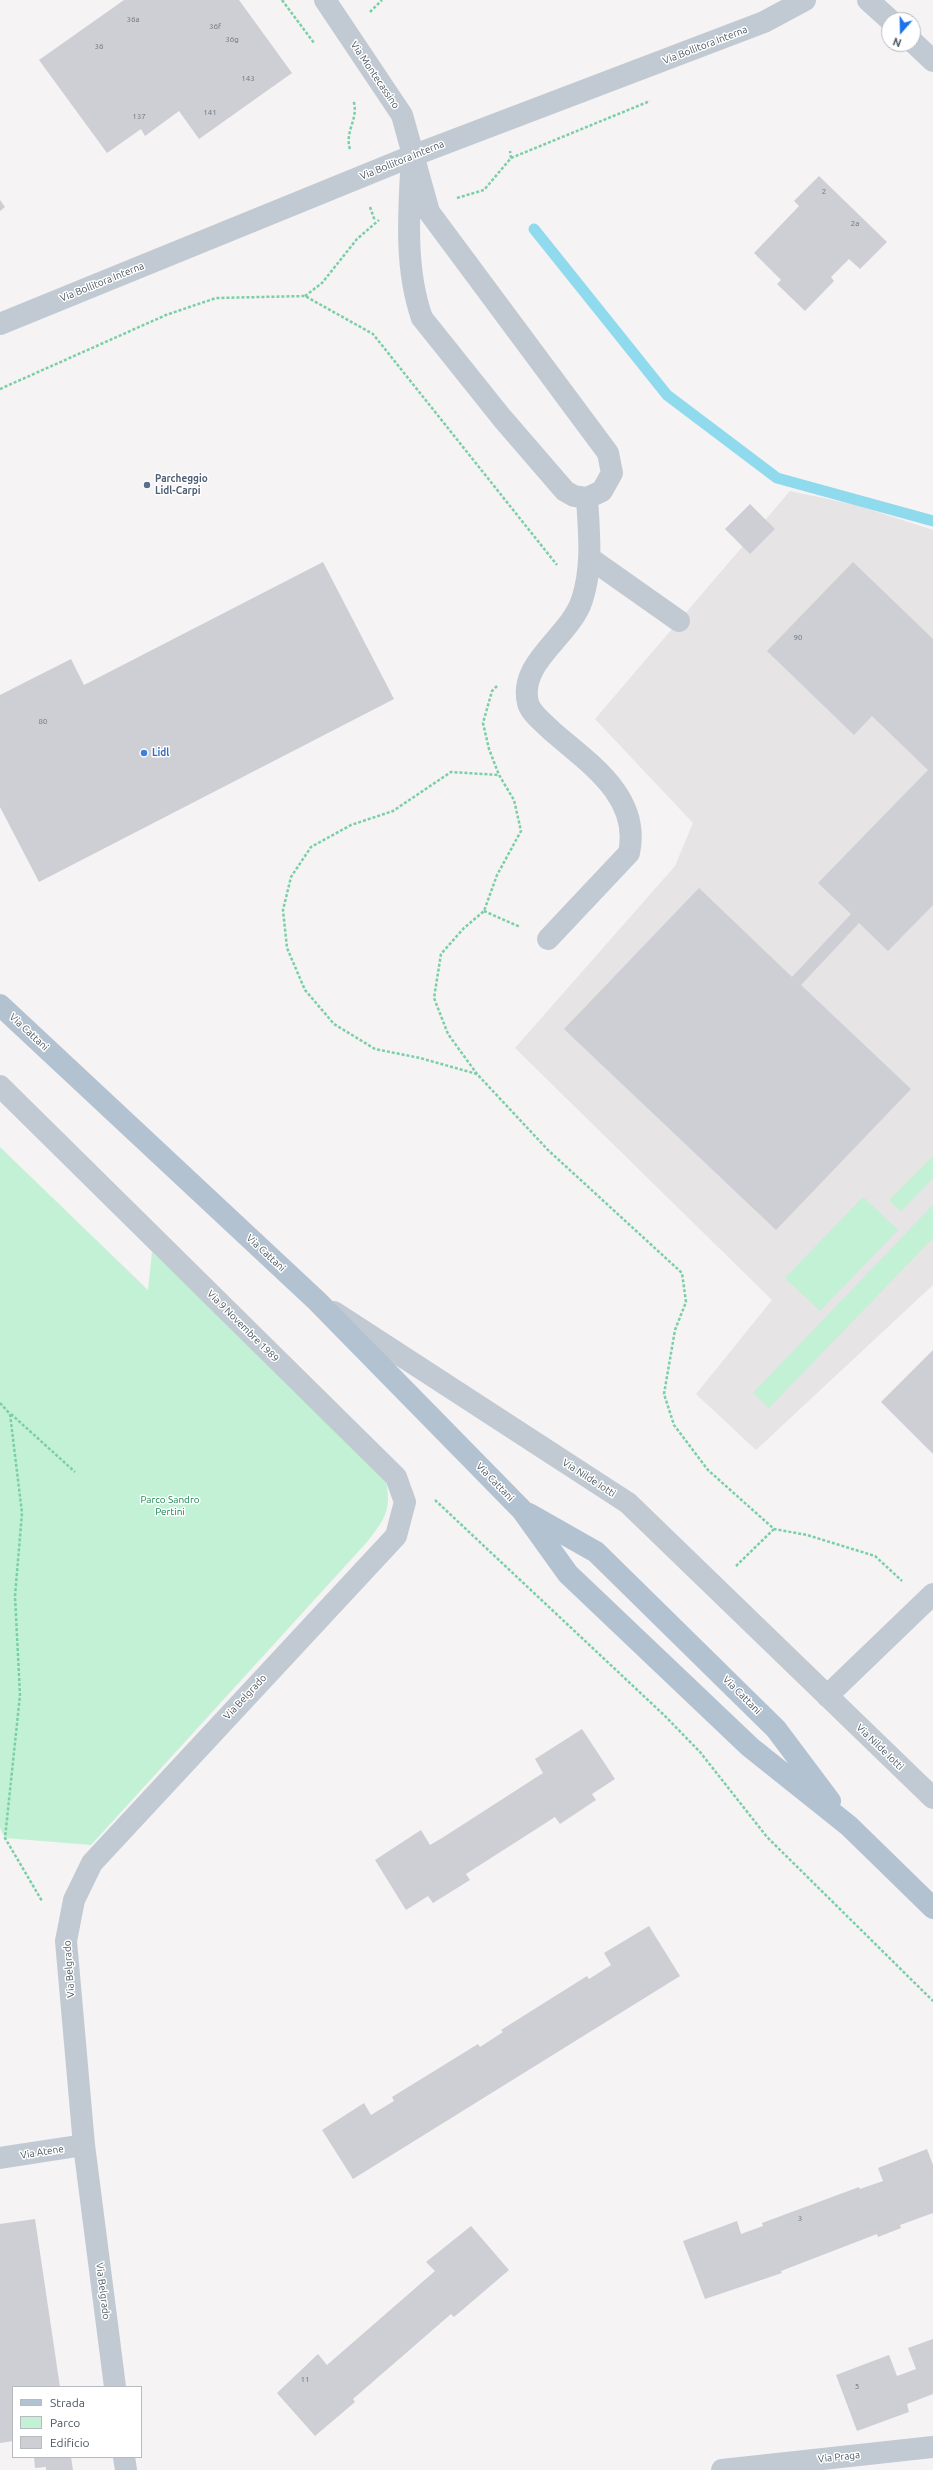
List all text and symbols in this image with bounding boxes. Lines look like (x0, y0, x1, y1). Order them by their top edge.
north arrow (881, 12, 921, 52)
house number: 36a (126, 14, 140, 24)
house number: 36f (209, 21, 221, 31)
street label: Via Bollitora Interna (661, 23, 749, 67)
house number: 36g (225, 34, 239, 44)
text: N (891, 35, 903, 49)
street label: Via Montecassino (348, 39, 402, 111)
house number: 36 (94, 41, 104, 51)
house number: 143 (241, 73, 255, 83)
house number: 141 (203, 107, 217, 117)
house number: 137 (132, 111, 146, 121)
street label: Via Bollitora Interna (358, 138, 446, 182)
house number: 2 (822, 186, 826, 196)
house number: 2a (851, 218, 859, 228)
street label: Via Bollitora Interna (58, 260, 146, 304)
place label: Parcheggio Lidl-Carpi (155, 473, 208, 496)
marker: Parcheggio Lidl-Carpi (142, 480, 152, 490)
house number: 90 (793, 632, 803, 642)
house number: 80 (38, 716, 48, 726)
place label: Lidl (152, 747, 169, 759)
marker: Lidl (139, 748, 149, 758)
street label: Via Cattani (7, 1011, 51, 1053)
street label: Via Cattani (244, 1232, 288, 1274)
street label: Via 9 Novembre 1989 (205, 1288, 281, 1364)
street label: Via Nilde Iotti (560, 1456, 618, 1500)
street label: Via Cattani (474, 1460, 516, 1504)
park label: Parco Sandro Pertini (140, 1494, 200, 1518)
street label: Via Belgrado (221, 1672, 269, 1722)
street label: Via Cattani (720, 1673, 764, 1717)
street label: Via Nilde Iotti (854, 1721, 906, 1773)
street label: Via Belgrado (61, 1940, 77, 1998)
street label: Via Atene (19, 2143, 65, 2161)
house number: 3 (798, 2213, 802, 2223)
street label: Via Belgrado (94, 2262, 112, 2320)
house number: 11 (300, 2374, 310, 2384)
house number: 5 (855, 2381, 859, 2391)
legend (12, 2386, 142, 2458)
text: Strada (50, 2396, 85, 2409)
text: Parco (50, 2416, 80, 2429)
text: Edificio (50, 2436, 90, 2449)
street label: Via Praga (817, 2449, 861, 2465)

